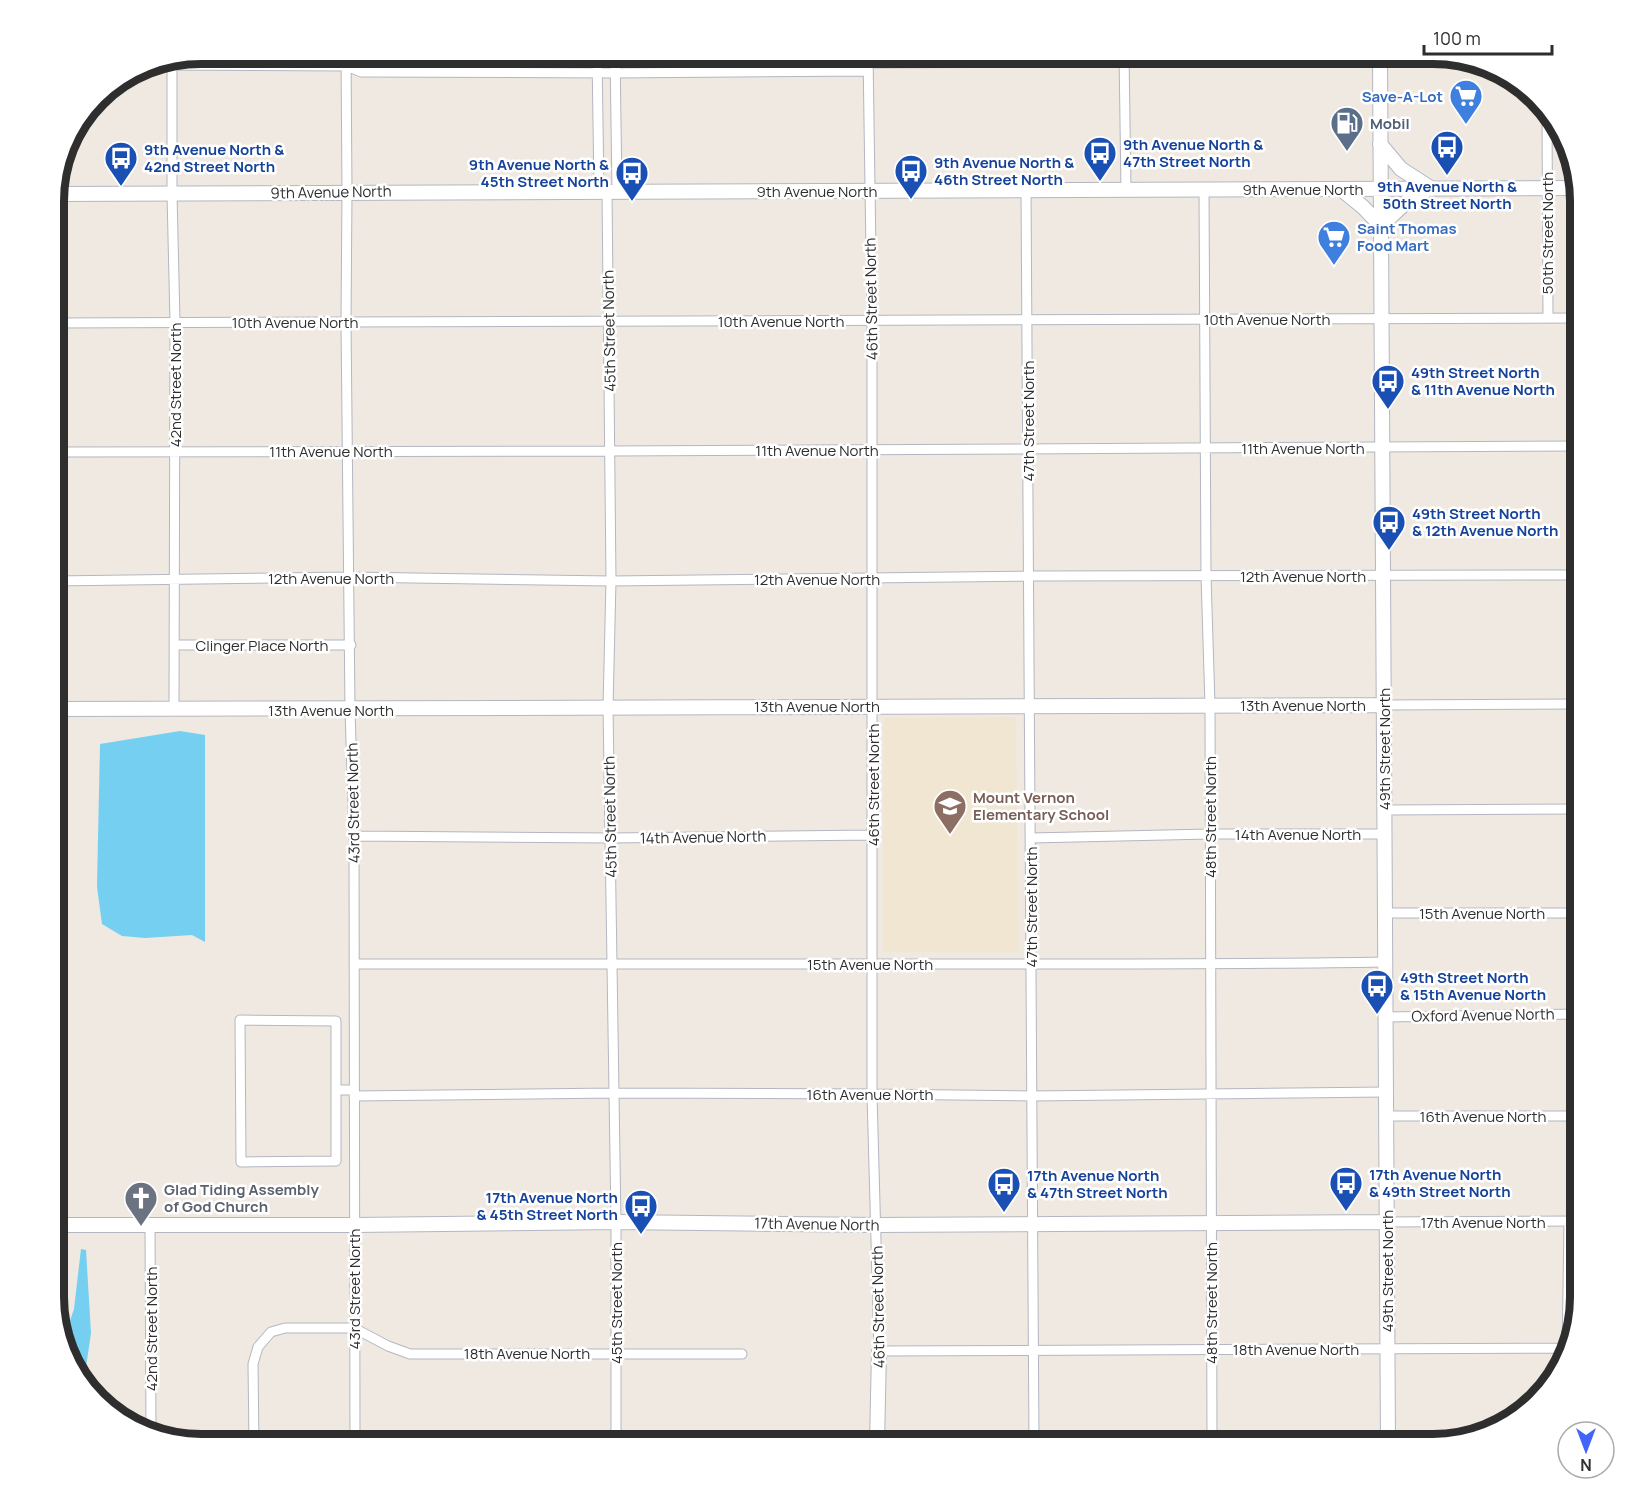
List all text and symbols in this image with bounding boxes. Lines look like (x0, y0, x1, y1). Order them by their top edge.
scale bar (1424, 18, 1552, 56)
text: 100 m (1433, 26, 1481, 50)
supermarket icon: Save-A-Lot (1448, 78, 1484, 125)
place label: Save-A-Lot (1362, 86, 1443, 107)
fuel station icon: Mobil (1329, 105, 1365, 152)
place label: Mobil (1370, 113, 1410, 134)
bus stop icon: 9th Avenue North & 50th Street North (1429, 129, 1465, 176)
place label: 9th Avenue North & 47th Street North (1123, 134, 1263, 172)
bus stop icon: 9th Avenue North & 47th Street North (1082, 135, 1118, 182)
place label: 9th Avenue North & 42nd Street North (144, 139, 284, 177)
bus stop icon: 9th Avenue North & 42nd Street North (103, 140, 139, 187)
place label: 9th Avenue North & 46th Street North (934, 152, 1074, 190)
bus stop icon: 9th Avenue North & 46th Street North (893, 153, 929, 200)
place label: 9th Avenue North & 45th Street North (469, 154, 609, 192)
bus stop icon: 9th Avenue North & 45th Street North (614, 155, 650, 202)
street label: 50th Street North (1537, 172, 1558, 294)
place label: 9th Avenue North & 50th Street North (1377, 176, 1517, 214)
street label: 9th Avenue North (1242, 179, 1364, 200)
street label: 9th Avenue North (270, 180, 392, 204)
street label: 9th Avenue North (756, 181, 878, 202)
place label: Saint Thomas Food Mart (1357, 218, 1457, 256)
supermarket icon: Saint Thomas Food Mart (1316, 219, 1352, 266)
street label: 46th Street North (859, 237, 883, 360)
street label: 45th Street North (597, 270, 621, 392)
street label: 10th Avenue North (1204, 309, 1330, 330)
street label: 10th Avenue North (718, 311, 844, 332)
street label: 10th Avenue North (232, 312, 358, 333)
street label: 42nd Street North (165, 323, 186, 447)
street label: 47th Street North (1018, 361, 1039, 481)
place label: 49th Street North & 11th Avenue North (1411, 362, 1555, 400)
bus stop icon: 49th Street North & 11th Avenue North (1370, 363, 1406, 410)
street label: 11th Avenue North (1241, 438, 1365, 459)
street label: 11th Avenue North (755, 440, 879, 461)
street label: 11th Avenue North (269, 441, 393, 462)
place label: 49th Street North & 12th Avenue North (1412, 503, 1558, 541)
bus stop icon: 49th Street North & 12th Avenue North (1371, 504, 1407, 551)
street label: 12th Avenue North (1240, 566, 1366, 587)
street label: 12th Avenue North (268, 568, 394, 589)
street label: 12th Avenue North (754, 569, 880, 590)
street label: Clinger Place North (196, 635, 329, 656)
street label: 49th Street North (1374, 688, 1395, 810)
street label: 13th Avenue North (1240, 695, 1366, 716)
street label: 13th Avenue North (754, 696, 880, 717)
street label: 13th Avenue North (268, 700, 394, 721)
street label: 46th Street North (863, 724, 884, 846)
street label: 43rd Street North (341, 742, 365, 864)
street label: 45th Street North (598, 756, 622, 878)
street label: 48th Street North (1200, 756, 1221, 878)
place label: Mount Vernon Elementary School (973, 787, 1109, 825)
school or university icon: Mount Vernon Elementary School (932, 788, 968, 835)
street label: 14th Avenue North (1235, 824, 1361, 845)
street label: 14th Avenue North (640, 825, 766, 849)
street label: 47th Street North (1021, 847, 1042, 967)
street label: 15th Avenue North (1419, 903, 1545, 924)
street label: 15th Avenue North (807, 954, 933, 975)
place label: 49th Street North & 15th Avenue North (1400, 967, 1546, 1005)
bus stop icon: 49th Street North & 15th Avenue North (1359, 968, 1395, 1015)
street label: Oxford Avenue North (1411, 1003, 1555, 1027)
street label: 16th Avenue North (807, 1084, 934, 1105)
street label: 16th Avenue North (1420, 1106, 1547, 1127)
place label: 17th Avenue North & 49th Street North (1369, 1164, 1511, 1202)
place label: 17th Avenue North & 47th Street North (1027, 1165, 1168, 1203)
bus stop icon: 17th Avenue North & 49th Street North (1328, 1165, 1364, 1212)
bus stop icon: 17th Avenue North & 47th Street North (986, 1166, 1022, 1213)
place label: Glad Tiding Assembly of God Church (164, 1179, 320, 1217)
church icon: Glad Tiding Assembly of God Church (123, 1180, 159, 1227)
place label: 17th Avenue North & 45th Street North (477, 1187, 618, 1225)
bus stop icon: 17th Avenue North & 45th Street North (623, 1188, 659, 1235)
street label: 49th Street North (1377, 1210, 1398, 1332)
street label: 17th Avenue North (754, 1212, 880, 1236)
street label: 17th Avenue North (1420, 1212, 1546, 1233)
street label: 43rd Street North (344, 1229, 365, 1349)
street label: 45th Street North (606, 1242, 627, 1364)
street label: 48th Street North (1201, 1242, 1222, 1364)
street label: 46th Street North (866, 1245, 890, 1368)
street label: 42nd Street North (141, 1267, 162, 1391)
street label: 18th Avenue North (1233, 1339, 1359, 1360)
street label: 18th Avenue North (464, 1343, 590, 1364)
north arrow (1556, 1420, 1616, 1480)
text: N (1580, 1454, 1592, 1476)

